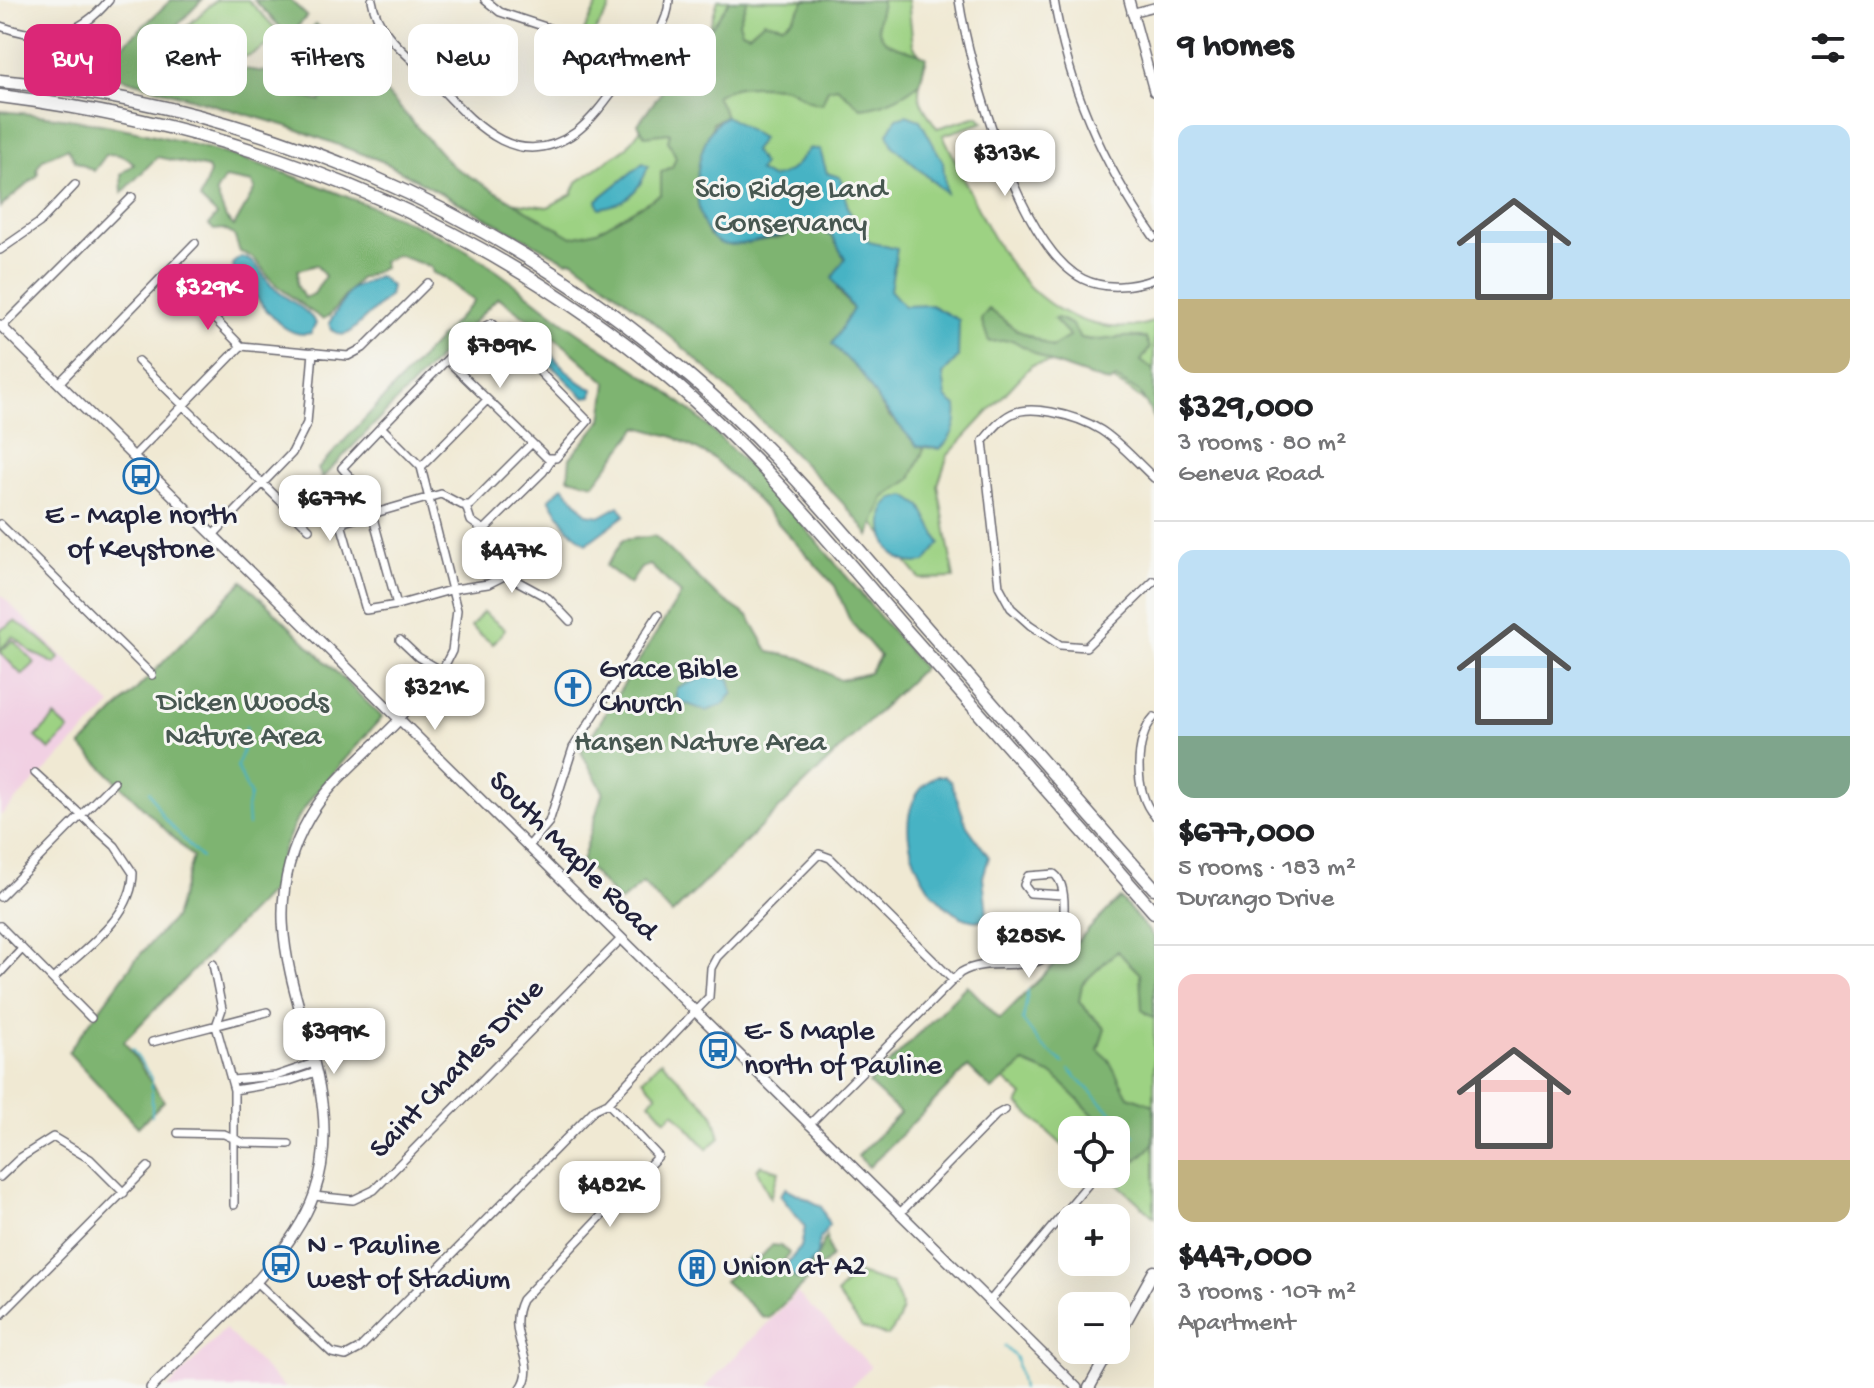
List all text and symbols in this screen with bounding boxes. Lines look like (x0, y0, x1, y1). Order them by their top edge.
chip: Buy (24, 24, 121, 96)
chip: Rent (137, 24, 247, 96)
chip: Filters (263, 24, 392, 96)
chip: New (408, 24, 518, 96)
chip: Apartment (534, 24, 716, 96)
icon: filters (1806, 26, 1850, 70)
text: 9 homes (1178, 28, 1293, 68)
pin: $313K (949, 130, 1061, 198)
text: $313K (973, 140, 1037, 171)
park label: Scio Ridge Land Conservancy (695, 174, 890, 243)
icon: home (1442, 177, 1586, 321)
pin: $329K (152, 264, 264, 332)
text: $329K (175, 274, 241, 305)
pin: $789K (444, 322, 556, 390)
text: $789K (467, 332, 533, 363)
text: $329,000 (1178, 389, 1313, 429)
text: 3 rooms · 80 m² (1178, 429, 1346, 460)
bus stop icon: E - Maple north of Keystone (122, 457, 160, 495)
text: Geneva Road (1178, 460, 1322, 491)
pin: $677K (274, 475, 386, 543)
text: $677K (297, 485, 363, 516)
place label: E - Maple north of Keystone (45, 500, 237, 569)
pin: $447K (456, 527, 568, 595)
text: $447K (480, 537, 544, 568)
icon: home (1442, 602, 1586, 746)
place label: Grace Bible Church (599, 654, 738, 723)
pin: $321K (379, 664, 491, 732)
church icon: Grace Bible Church (554, 669, 592, 707)
text: $321K (404, 674, 466, 705)
park label: Dicken Woods Nature Area (155, 687, 330, 756)
park label: Hansen Nature Area (574, 727, 827, 762)
street label: South Maple Road (480, 765, 666, 951)
text: $677,000 (1178, 814, 1314, 854)
text: 5 rooms · 183 m² (1178, 854, 1356, 885)
text: Durango Drive (1178, 885, 1334, 916)
pin: $285K (973, 912, 1085, 980)
text: $285K (996, 922, 1062, 953)
street label: Saint Charles Drive (363, 973, 553, 1167)
pin: $399K (278, 1008, 390, 1076)
place label: E- S Maple north of Pauline (744, 1016, 942, 1085)
text: $399K (301, 1018, 367, 1049)
icon: home (1442, 1026, 1586, 1170)
bus stop icon: E- S Maple north of Pauline (699, 1031, 737, 1069)
map controls (1058, 1116, 1130, 1364)
button: locate (1058, 1116, 1130, 1188)
pin: $482K (554, 1161, 666, 1229)
text: $482K (577, 1171, 643, 1202)
button: + (1058, 1204, 1130, 1276)
place label: N - Pauline west of Stadium (307, 1230, 510, 1299)
text: $447,000 (1178, 1238, 1312, 1278)
bus stop icon: N - Pauline west of Stadium (262, 1245, 300, 1283)
building icon: Union at A2 (678, 1249, 716, 1287)
place label: Union at A2 (723, 1251, 866, 1286)
text: 3 rooms · 107 m² (1178, 1278, 1356, 1309)
button: − (1058, 1292, 1130, 1364)
text: Apartment (1178, 1309, 1295, 1340)

